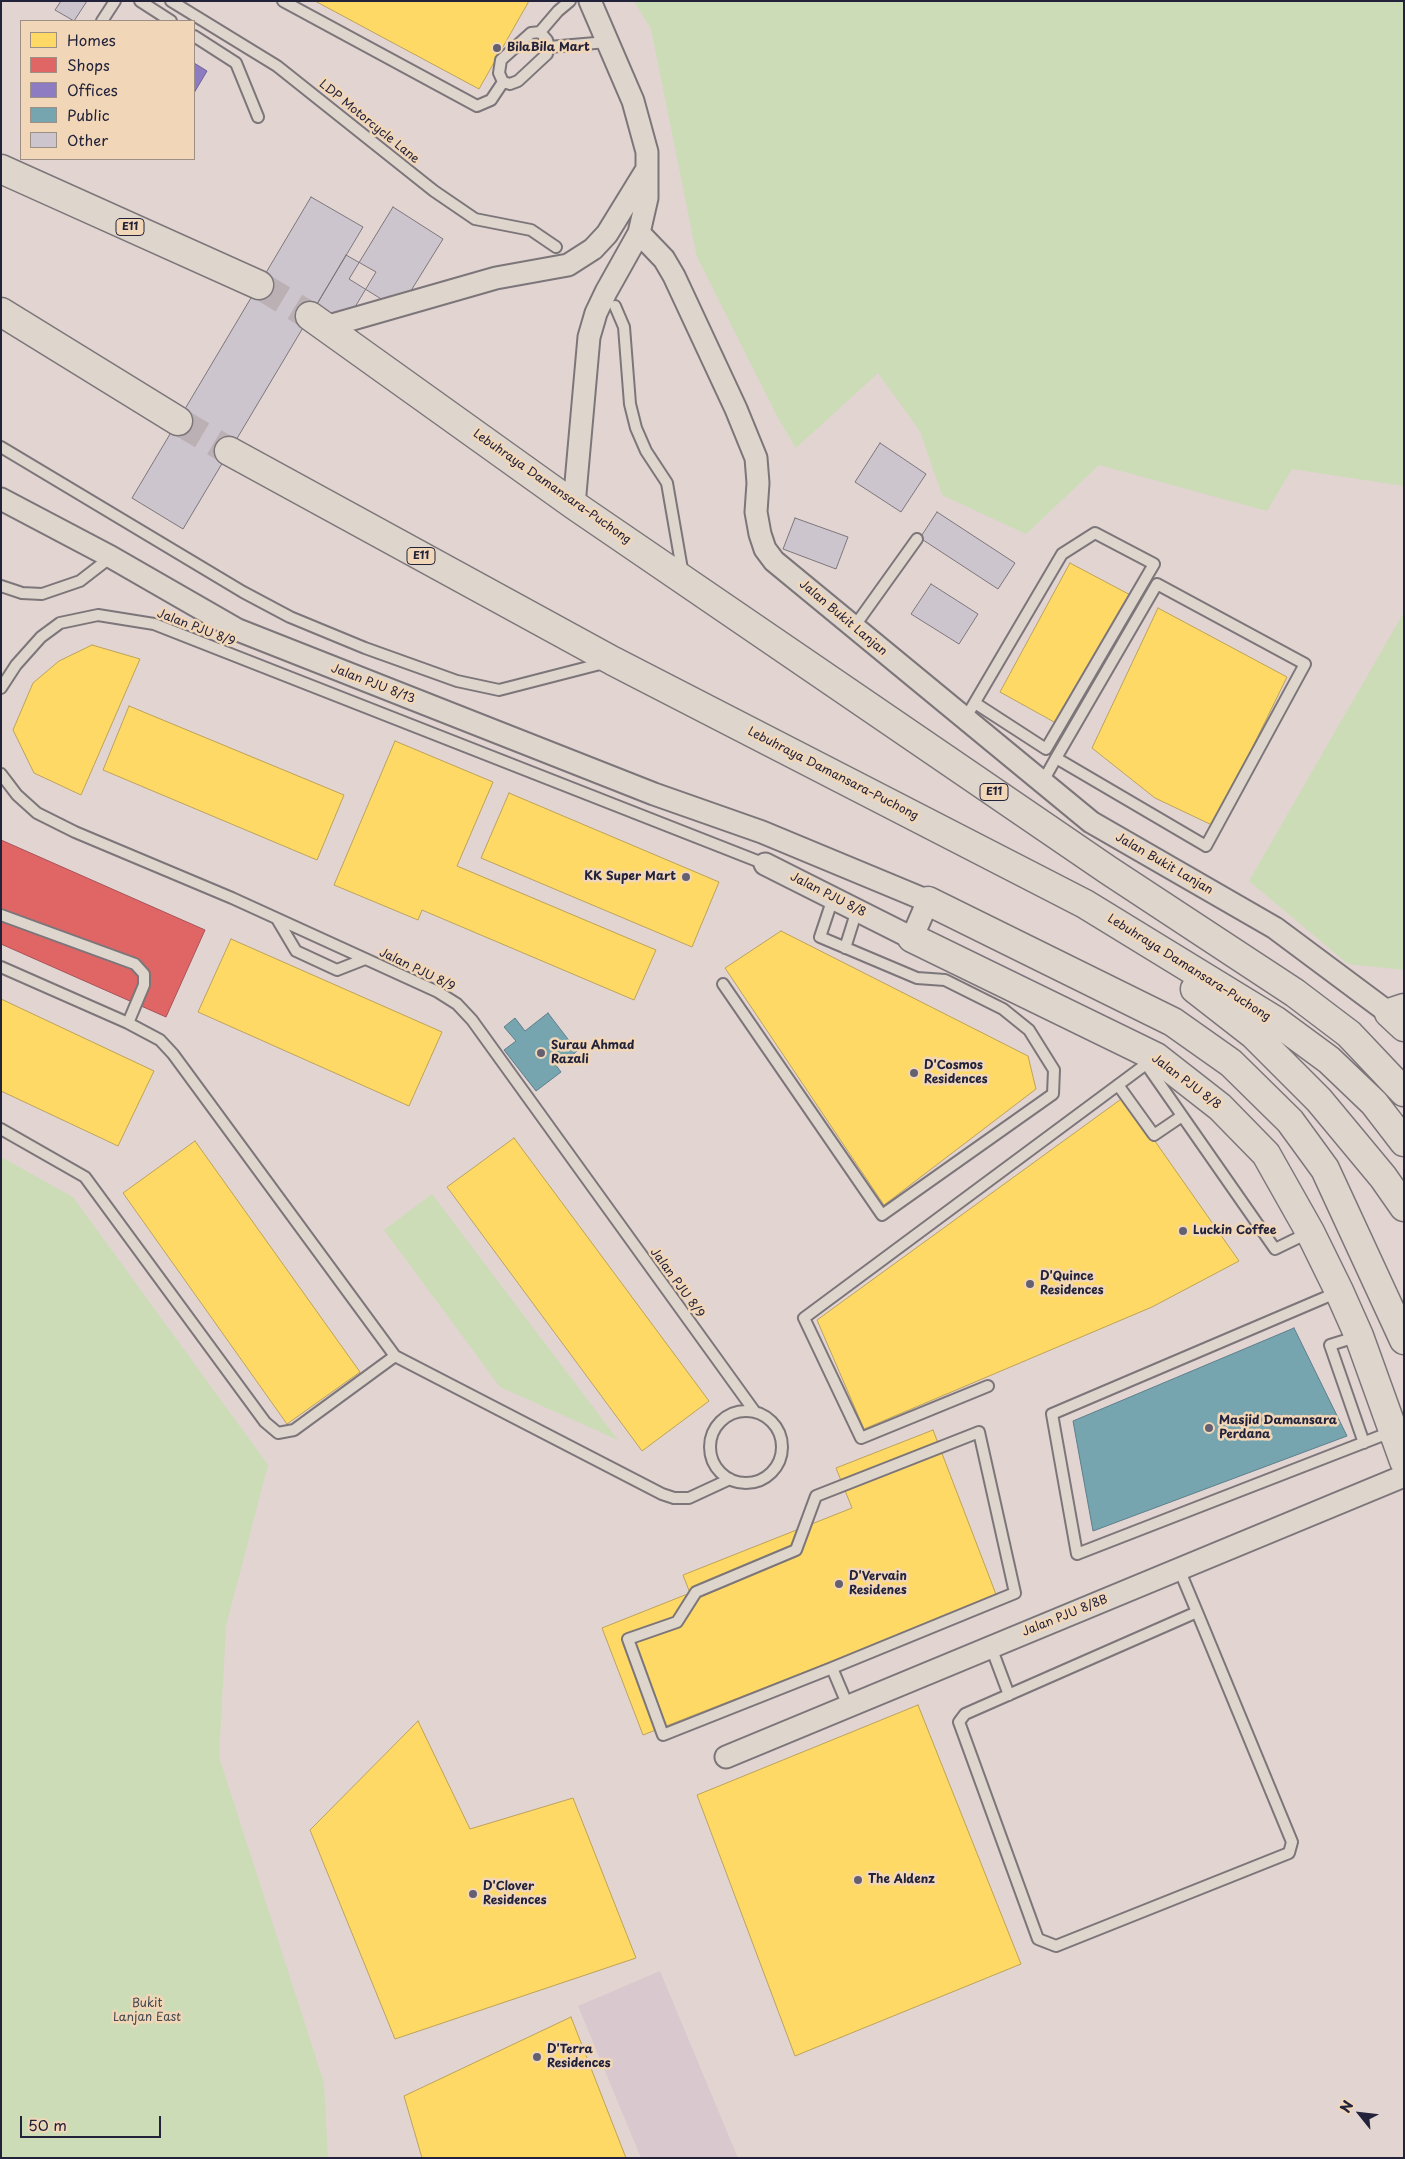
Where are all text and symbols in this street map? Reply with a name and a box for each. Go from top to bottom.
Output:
legend [20,20,195,160]
text: Homes [67,28,116,51]
place label: BilaBila Mart [507,41,590,55]
marker: BilaBila Mart [491,42,503,54]
text: Shops [67,53,110,76]
street label: LDP Motorcycle Lane [316,77,422,167]
text: Offices [67,78,118,101]
text: Public [67,103,110,126]
text: Other [67,128,108,151]
road number: E11 [116,218,144,236]
street label: Lebuhraya Damansara–Puchong [470,427,634,547]
road number: E11 [407,548,435,564]
street label: Jalan Bukit Lanjan [796,577,890,659]
street label: Jalan PJU 8/9 [155,606,237,650]
street label: Jalan PJU 8/13 [329,661,417,707]
street label: Lebuhraya Damansara–Puchong [745,725,921,823]
road number: E11 [980,784,1008,800]
street label: Jalan Bukit Lanjan [1113,830,1215,898]
place label: KK Super Mart [584,870,676,884]
street label: Jalan PJU 8/8 [788,870,868,920]
marker: KK Super Mart [680,871,692,883]
street label: Lebuhraya Damansara–Puchong [1105,912,1273,1024]
street label: Jalan PJU 8/9 [377,945,457,995]
place label: Surau Ahmad Razali [551,1039,634,1067]
marker: Surau Ahmad Razali [535,1047,547,1059]
street label: Jalan PJU 8/8 [1149,1051,1223,1113]
place label: D'Cosmos Residences [924,1059,988,1087]
marker: D'Cosmos Residences [908,1067,920,1079]
place label: Luckin Coffee [1193,1224,1276,1238]
marker: Luckin Coffee [1177,1225,1189,1237]
street label: Jalan PJU 8/9 [647,1245,707,1321]
place label: D'Quince Residences [1040,1270,1104,1298]
marker: D'Quince Residences [1024,1278,1036,1290]
place label: Masjid Damansara Perdana [1219,1414,1337,1442]
marker: Masjid Damansara Perdana [1203,1422,1215,1434]
place label: D'Vervain Residenes [849,1570,907,1598]
marker: D'Vervain Residenes [833,1578,845,1590]
street label: Jalan PJU 8/8B [1020,1592,1110,1640]
place label: The Aldenz [868,1873,935,1887]
marker: The Aldenz [852,1874,864,1886]
place label: D'Clover Residences [483,1880,547,1908]
marker: D'Clover Residences [467,1888,479,1900]
park label: Bukit Lanjan East [113,1997,181,2025]
place label: D'Terra Residences [547,2043,611,2071]
marker: D'Terra Residences [531,2051,543,2063]
north arrow [1335,2089,1385,2139]
text: N [1335,2097,1358,2116]
scale bar [22,2106,164,2138]
text: 50 m [28,2113,67,2136]

